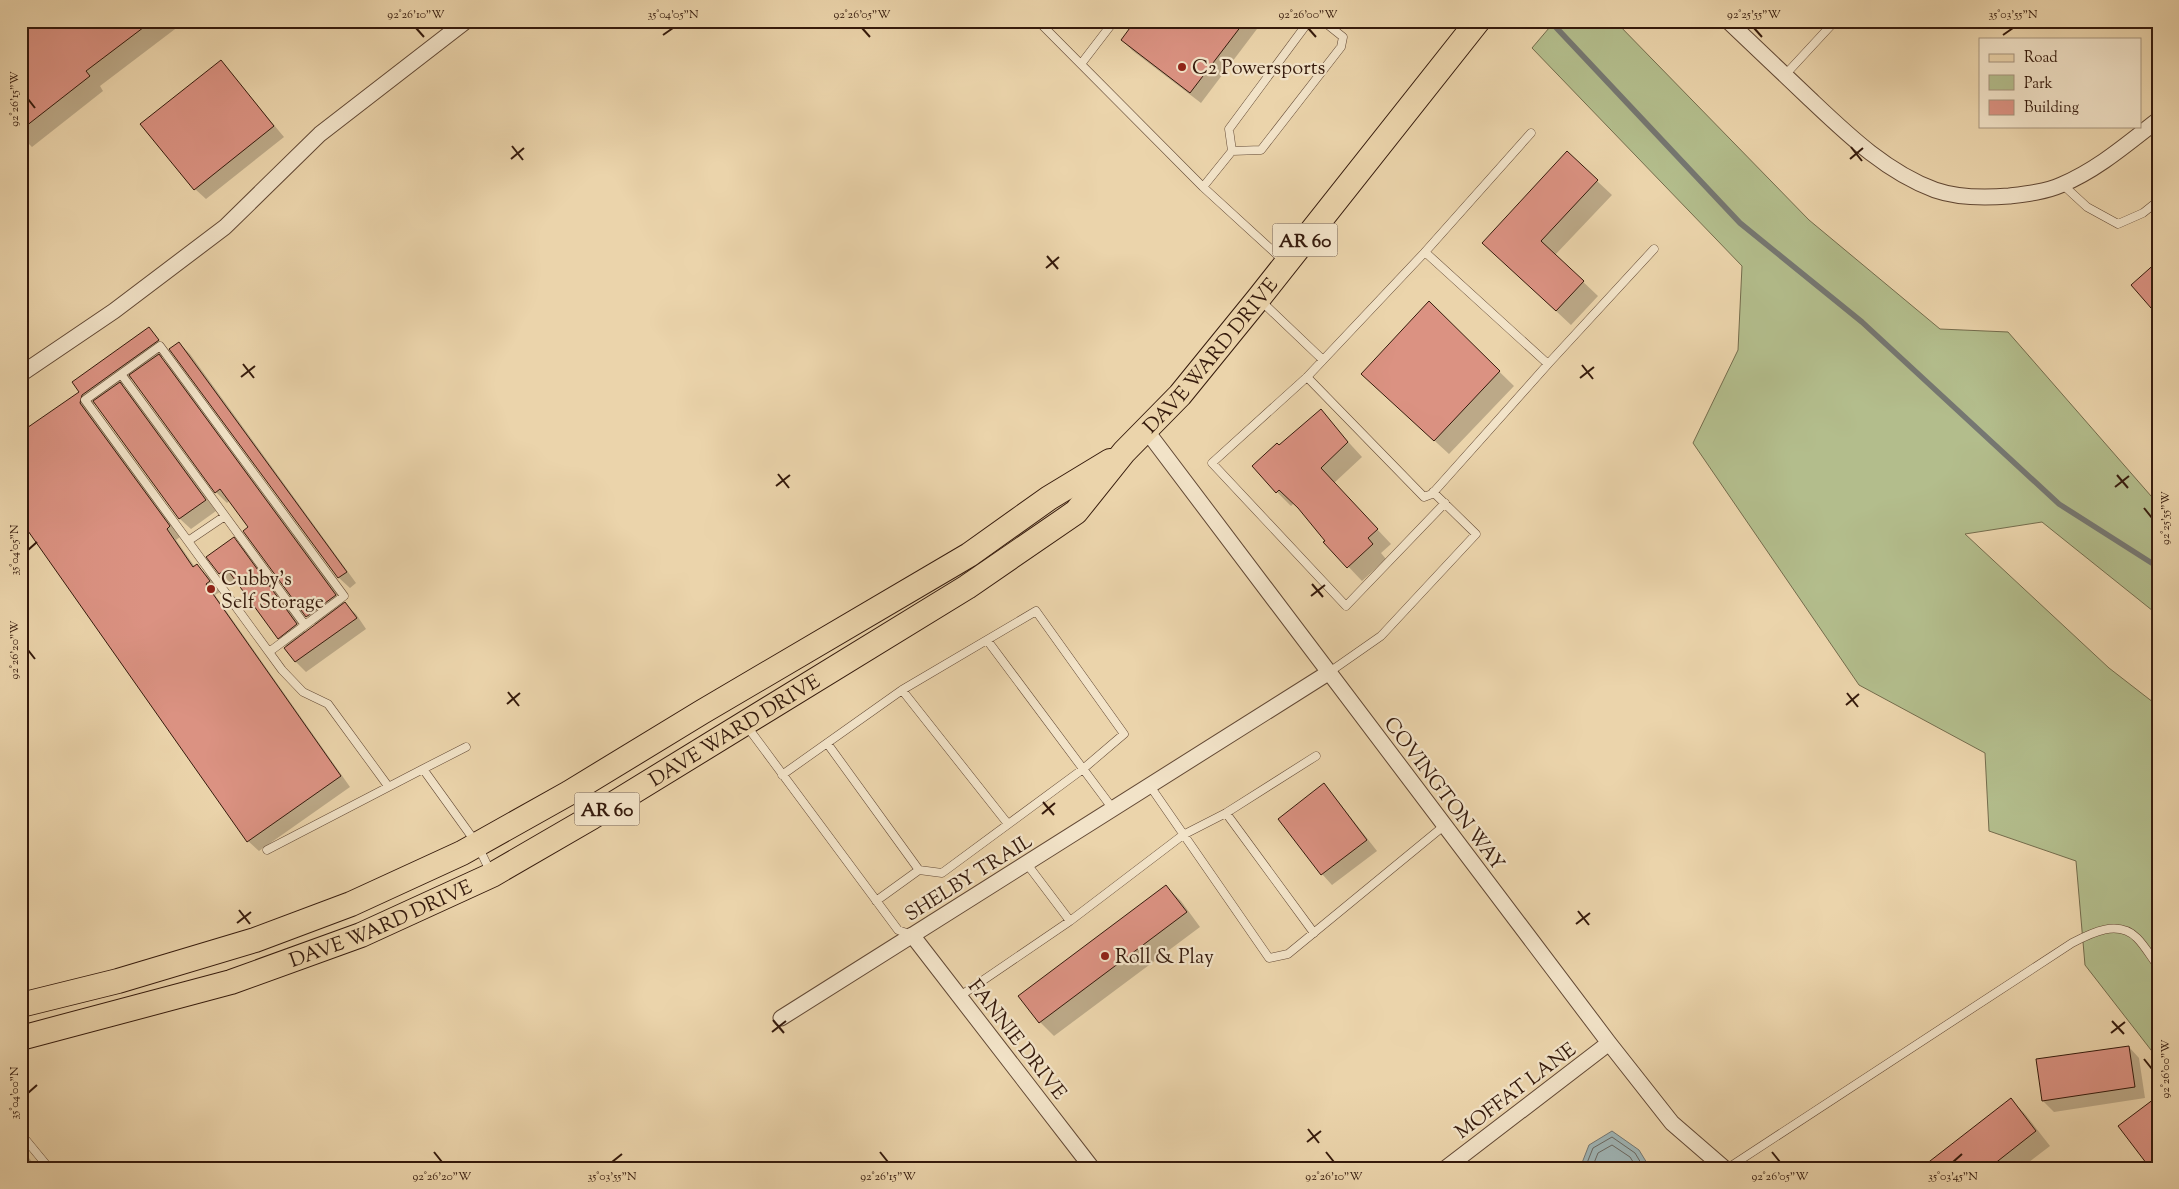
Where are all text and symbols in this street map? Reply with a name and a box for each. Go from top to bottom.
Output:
text: 92°26'10"W [387,6,445,24]
text: 35°04'05"N [647,6,699,24]
text: 92°26'05"W [833,6,891,24]
text: 92°26'00"W [1278,6,1338,24]
text: 92°25'55"W [1727,6,1782,24]
text: 35°03'55"N [1988,6,2038,24]
legend [1979,38,2142,128]
text: Road [2024,48,2058,69]
place label: C2 Powersports [1192,55,1325,84]
marker: C2 Powersports [1176,61,1188,73]
text: 92°26'15"W [6,71,24,127]
text: Park [2024,74,2053,95]
text: Building [2024,98,2079,119]
road number: AR 60 [1272,224,1338,256]
street label: DAVE WARD DRIVE [1138,273,1286,441]
text: 92°25'55"W [2157,490,2175,545]
text: 35°04'05"N [6,524,24,576]
place label: Cubby's Self Storage [221,566,324,618]
marker: Cubby's Self Storage [205,583,217,595]
text: 92°26'20"W [6,620,24,679]
street label: DAVE WARD DRIVE [644,668,827,796]
street label: COVINGTON WAY [1376,712,1510,877]
road number: AR 60 [574,792,640,826]
street label: SHELBY TRAIL [900,828,1039,930]
street label: DAVE WARD DRIVE [286,874,478,977]
place label: Roll & Play [1115,944,1214,973]
marker: Roll & Play [1099,950,1111,962]
street label: FANNIE DRIVE [960,974,1072,1107]
street label: MOFFAT LANE [1450,1037,1583,1147]
text: 92°26'00"W [2157,1039,2175,1099]
text: 35°04'00"N [6,1066,24,1120]
text: 92°26'20"W [413,1168,472,1186]
text: 35°03'55"N [587,1168,637,1186]
text: 92°26'15"W [860,1168,916,1186]
text: 92°26'10"W [1305,1168,1363,1186]
text: 92°26'05"W [1751,1168,1809,1186]
text: 35°03'45"N [1928,1168,1978,1186]

